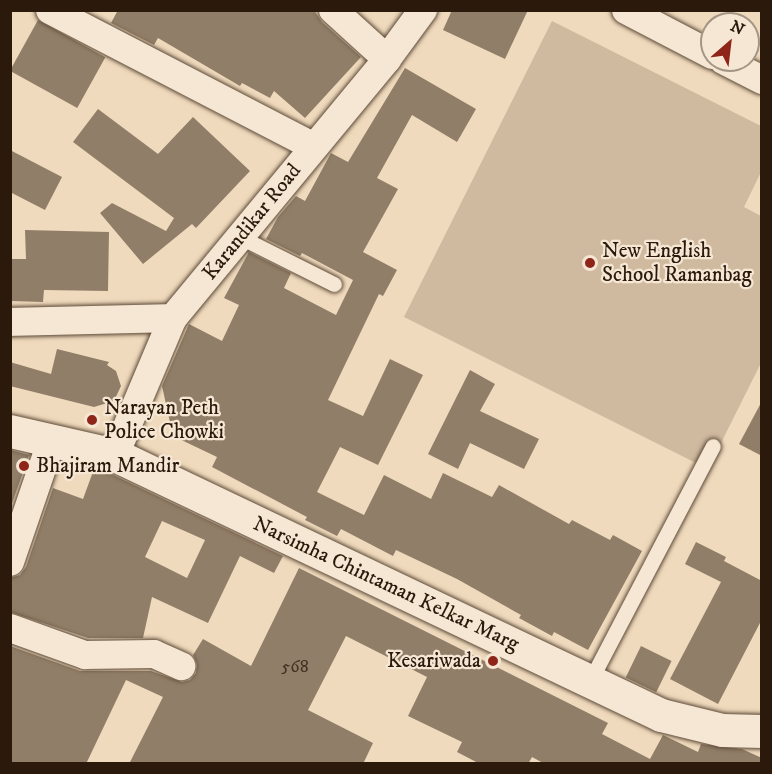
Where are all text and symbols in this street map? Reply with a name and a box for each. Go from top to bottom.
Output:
north arrow [700,12,760,72]
text: N [727,16,748,40]
street label: Karandikar Road [197,159,307,285]
place label: New English School Ramanbag [602,238,752,288]
marker: New English School Ramanbag [583,256,597,270]
place label: Narayan Peth Police Chowki [104,395,224,445]
marker: Narayan Peth Police Chowki [85,413,99,427]
place label: Bhajiram Mandir [36,453,179,479]
marker: Bhajiram Mandir [17,459,31,473]
street label: Narsimha Chintaman Kelkar Marg [249,511,523,657]
place label: Kesariwada [387,648,481,674]
marker: Kesariwada [486,654,500,668]
house number: 568 [281,656,309,678]

